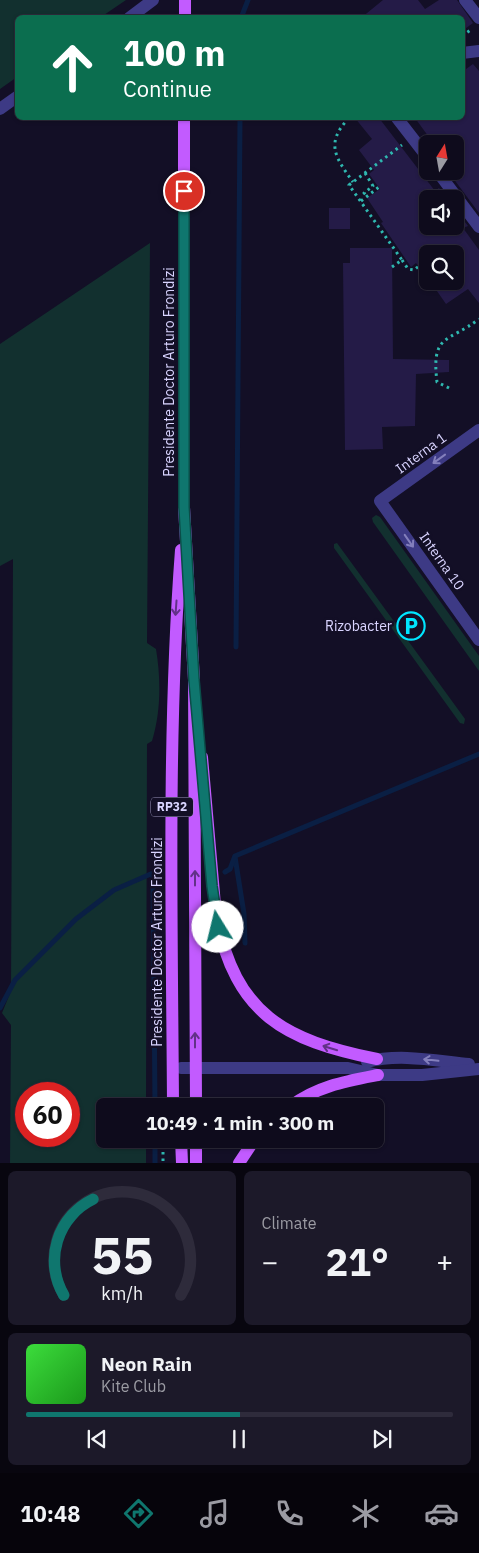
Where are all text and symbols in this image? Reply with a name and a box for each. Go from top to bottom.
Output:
text: 100 m [123,30,226,76]
icon: ahead [40,35,105,100]
text: Continue [123,74,212,103]
north arrow [419,135,464,180]
map controls [419,135,464,290]
pin [163,170,205,212]
icon: arrive [170,177,198,205]
button: sound [419,190,464,235]
button: search [419,245,464,290]
street label: Presidente Doctor Arturo Frondizi [160,267,178,477]
street label: Interna 1 [392,429,450,477]
one-way arrow [433,453,447,464]
street label: Interna 10 [415,528,469,594]
one-way arrow [404,533,414,547]
one-way arrow [172,600,181,616]
parking icon: Rizobacter [396,611,426,641]
place label: Rizobacter [325,617,392,635]
road number: RP32 [151,798,193,816]
street label: Presidente Doctor Arturo Frondizi [148,837,166,1047]
one-way arrow [190,870,200,886]
position arrow [191,900,243,952]
one-way arrow [190,1032,200,1048]
one-way arrow [322,1043,338,1053]
one-way arrow [423,1056,439,1065]
speed limit sign: 60 [15,1082,80,1147]
text: 10:49 · 1 min · 300 m [146,1111,334,1135]
text: Climate [262,1213,317,1233]
text: 55 [91,1221,153,1288]
text: 21° [326,1237,389,1286]
text: − [262,1243,278,1280]
text: + [436,1243,453,1280]
text: km/h [101,1282,143,1305]
text: Neon Rain [101,1352,192,1376]
text: Kite Club [101,1376,166,1396]
icon: previous [83,1425,111,1453]
icon: pause [225,1425,253,1453]
icon: next [368,1425,396,1453]
icon: directions [121,1496,156,1531]
icon: music [197,1496,232,1531]
icon: phone [272,1496,307,1531]
icon: climate [348,1496,383,1531]
icon: car [424,1496,459,1531]
text: 10:48 [20,1499,80,1528]

